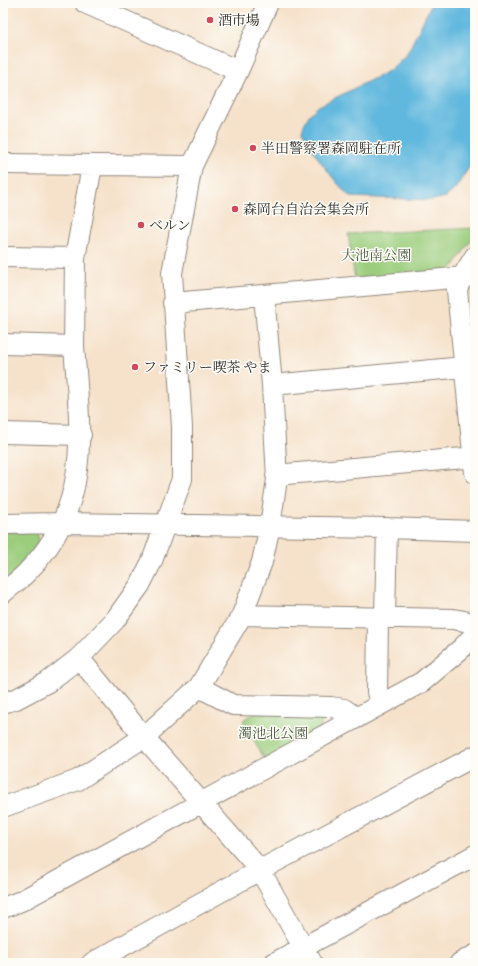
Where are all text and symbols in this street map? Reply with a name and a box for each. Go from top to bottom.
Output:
place label: 酒市場 [218,11,260,29]
marker: 酒市場 [205,15,215,25]
place label: 半田警察署森岡駐在所 [261,139,401,157]
marker: 半田警察署森岡駐在所 [248,143,258,153]
place label: 森岡台自治会集会所 [243,200,369,218]
marker: 森岡台自治会集会所 [230,204,240,214]
place label: ベルン [149,216,191,234]
marker: ベルン [136,220,146,230]
park label: 大池南公園 [341,246,411,264]
place label: ファミリー喫茶 やま [143,358,272,376]
marker: ファミリー喫茶 やま [130,362,140,372]
park label: 濁池北公園 [238,724,308,742]

